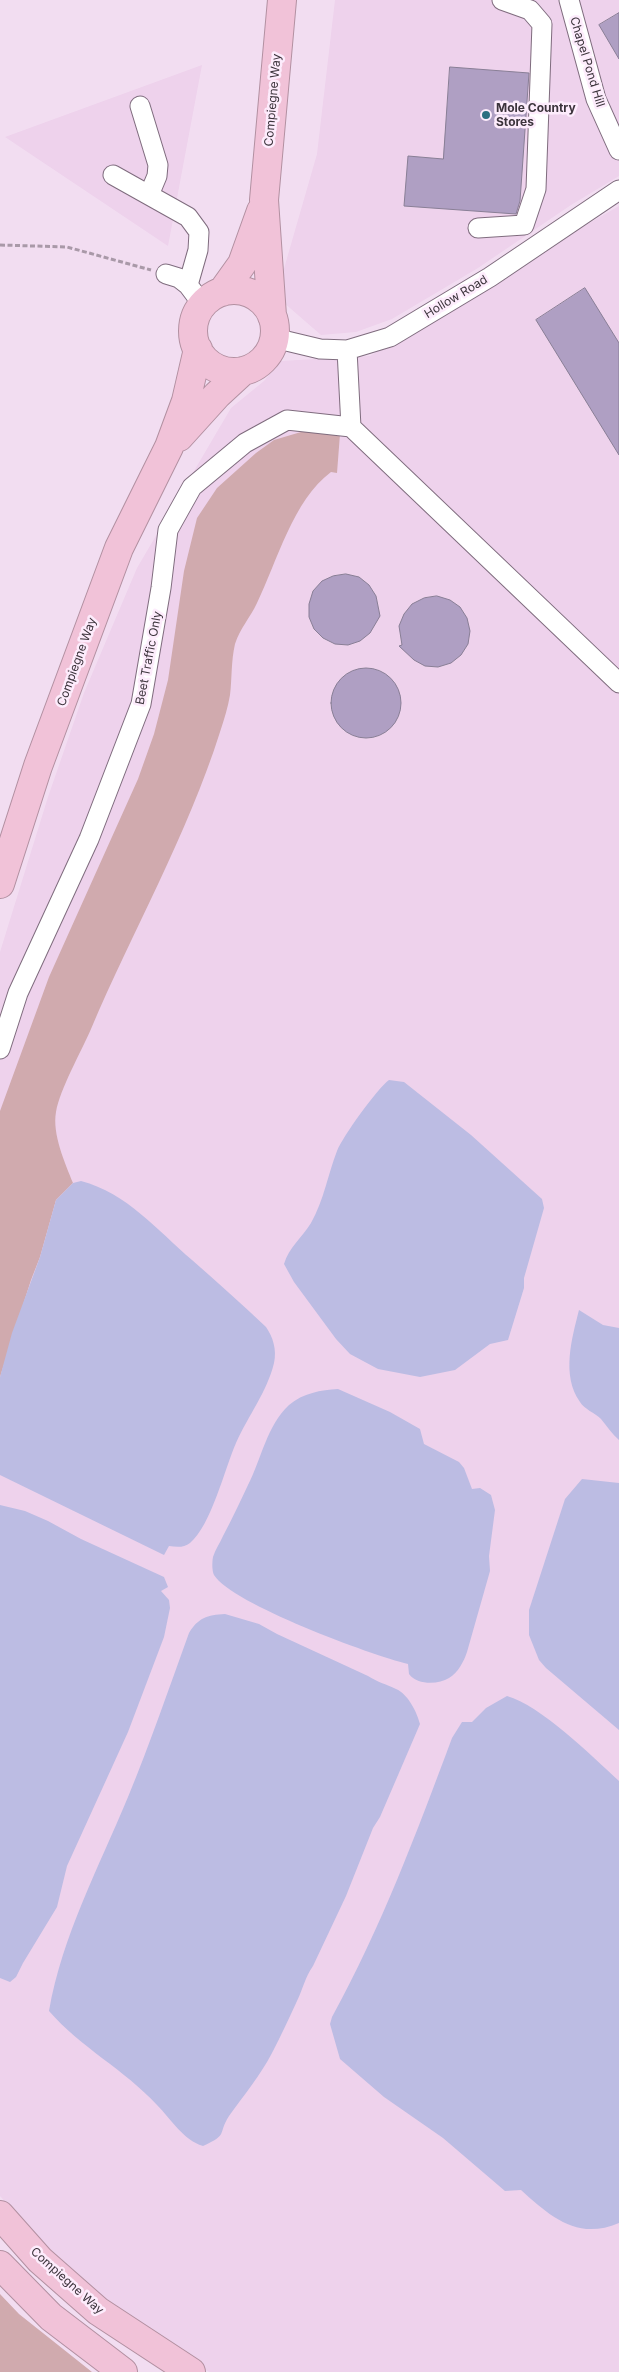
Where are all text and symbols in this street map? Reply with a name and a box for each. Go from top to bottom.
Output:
street label: Chapel Pond Hill [566,15,608,109]
street label: Compiegne Way [262,53,284,147]
place label: Mole Country Stores [496,101,576,129]
marker: Mole Country Stores [480,109,492,121]
street label: Hollow Road [422,273,490,321]
street label: Beet Traffic Only [133,610,165,706]
street label: Compiegne Way [54,616,100,708]
street label: Compiegne Way [28,2245,106,2317]

